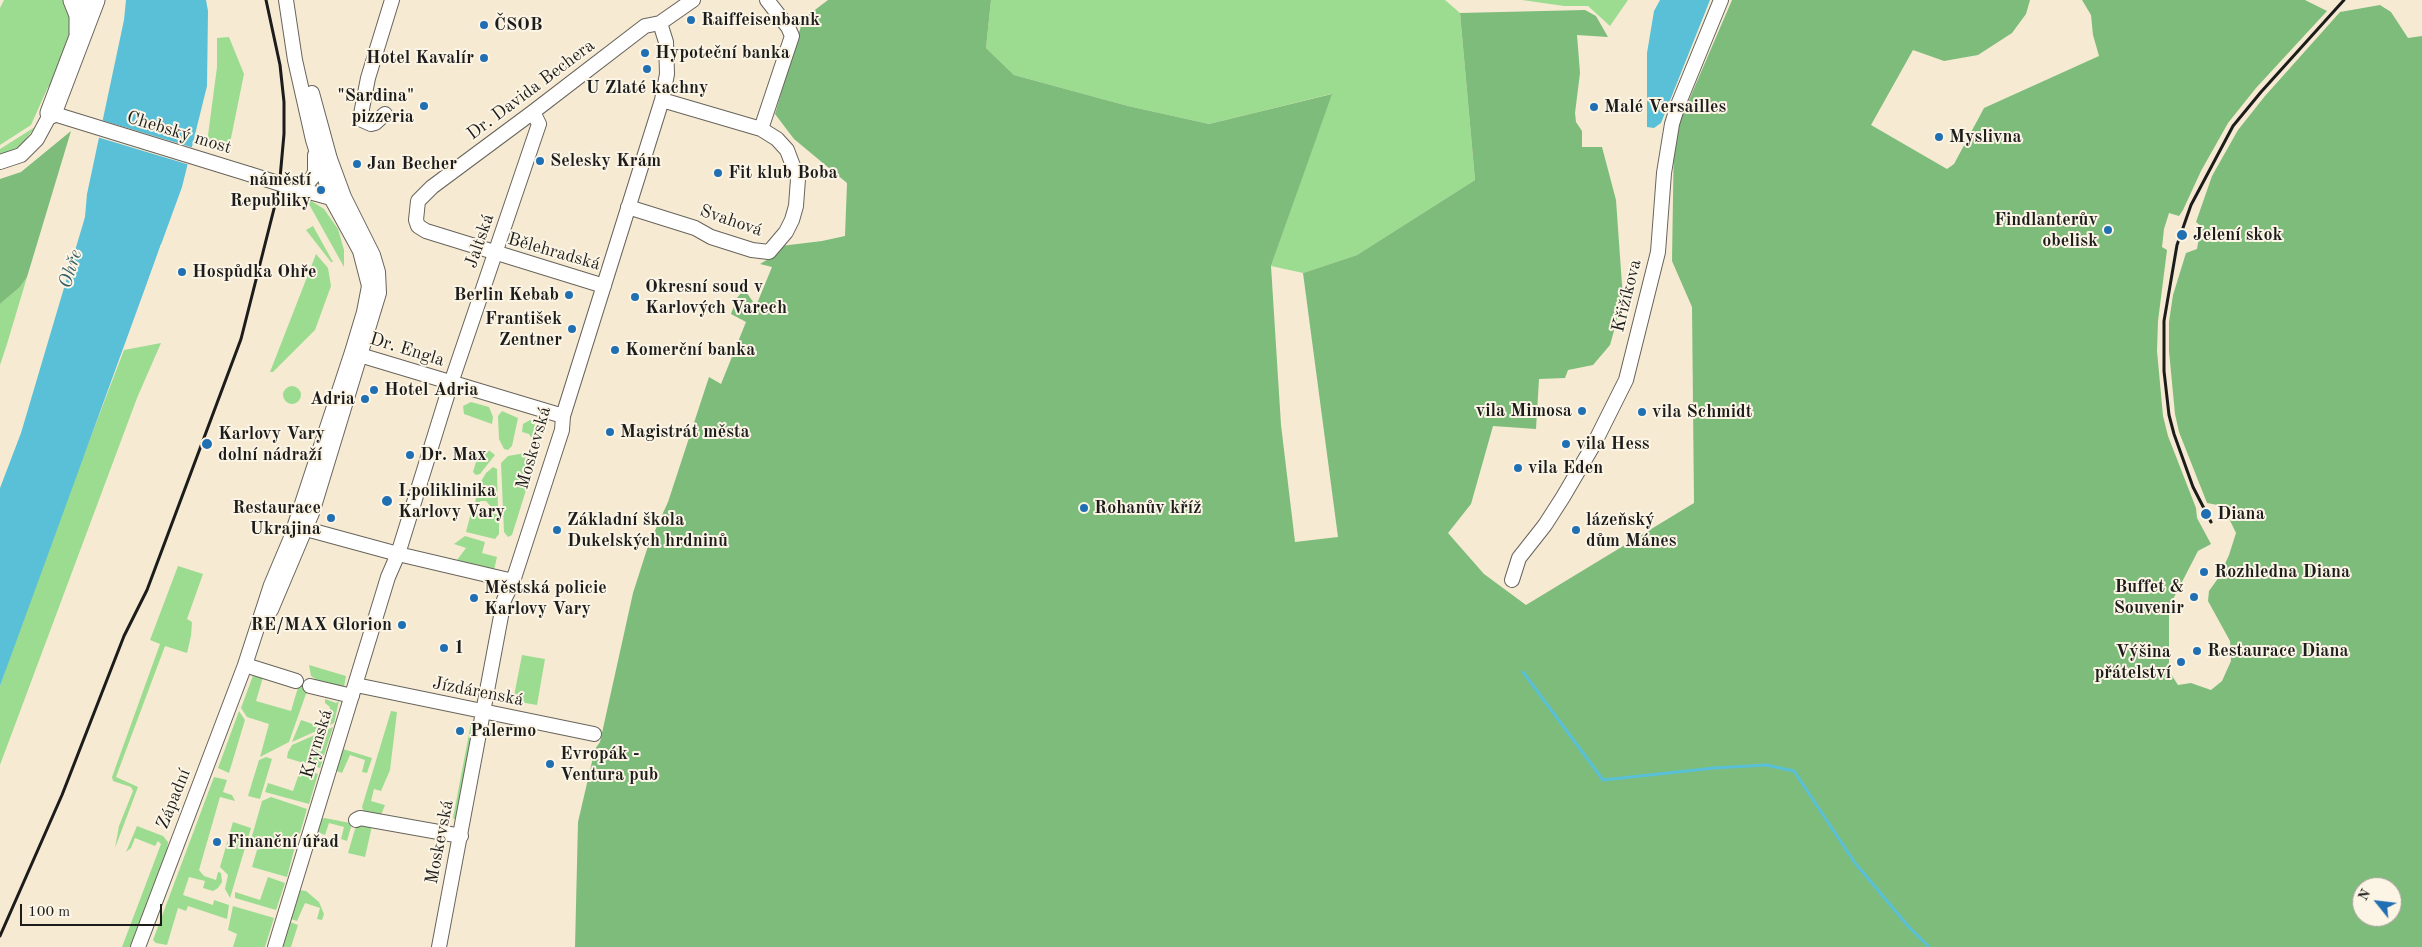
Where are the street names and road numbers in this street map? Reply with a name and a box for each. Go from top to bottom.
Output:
street label: Dr. Davida Bechera [463,35,599,145]
street label: Chebský most [124,107,234,159]
street label: Svahová [697,200,765,242]
street label: Jaltská [461,211,499,271]
street label: Bělehradská [505,228,603,276]
street label: Křižíkova [1608,257,1646,335]
street label: Dr. Engla [367,328,447,372]
street label: Moskevská [512,404,556,492]
street label: Jízdárenská [431,673,525,711]
street label: Krymská [296,707,338,781]
street label: Západní [152,766,196,832]
street label: Moskevská [421,798,459,886]

